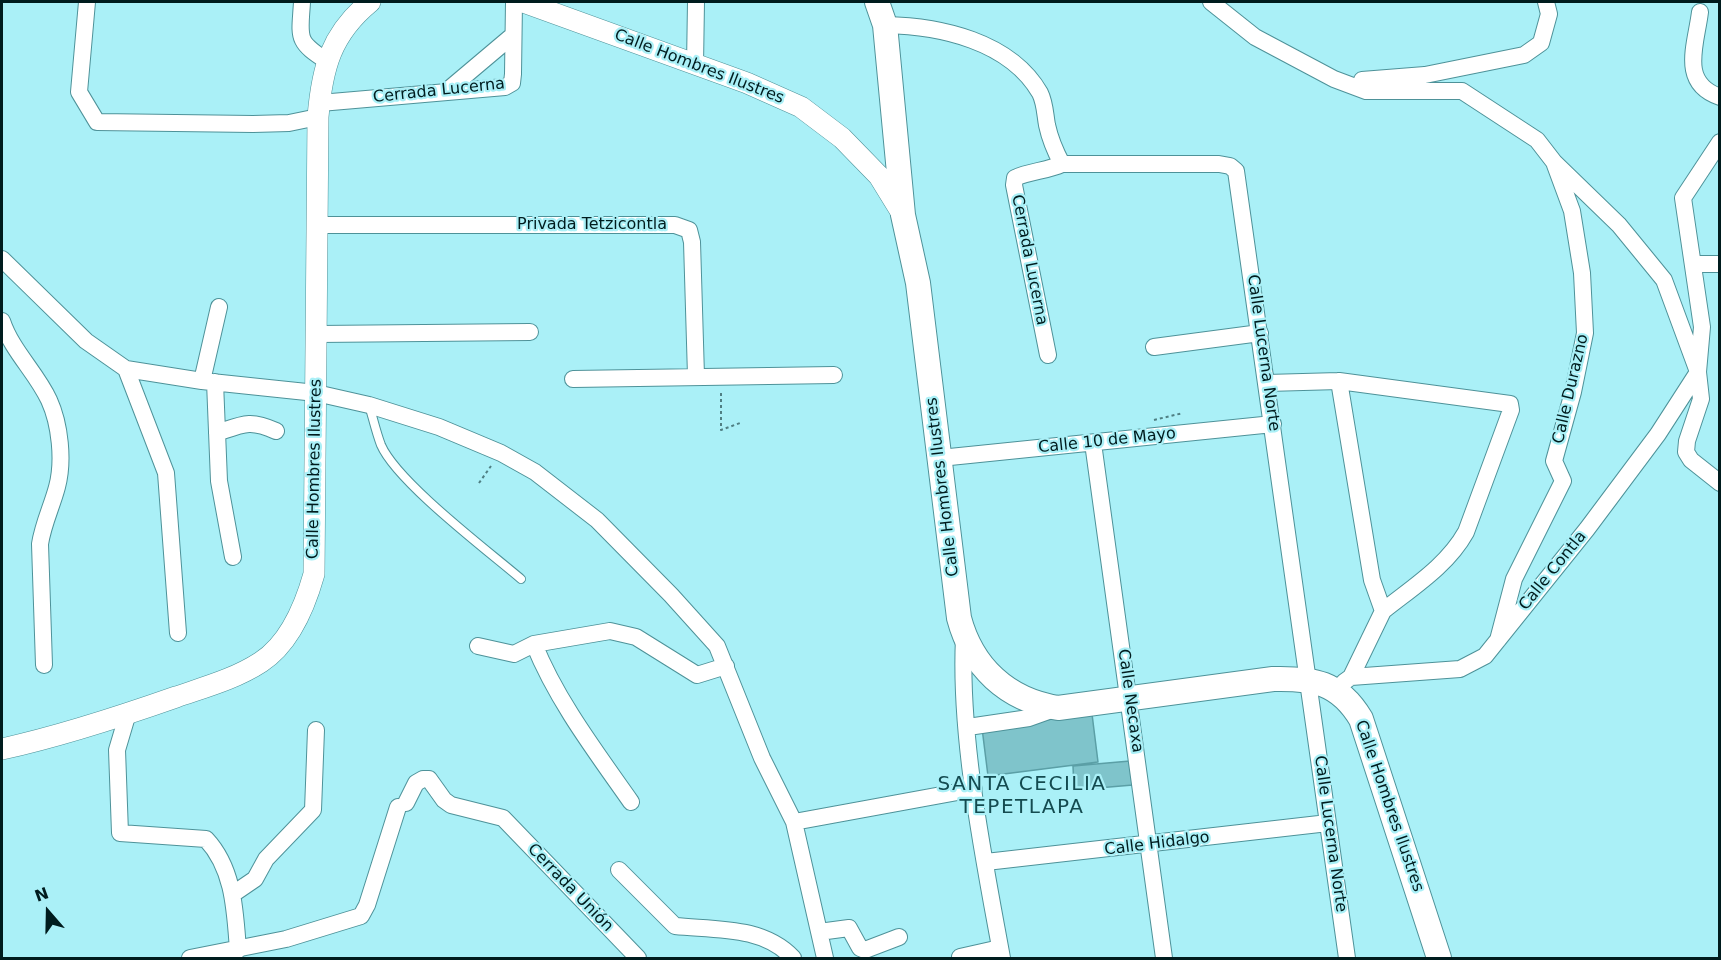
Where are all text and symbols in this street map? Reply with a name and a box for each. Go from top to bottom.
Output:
street label: Calle Hombres Ilustres [611,26,787,108]
street label: Cerrada Lucerna [372,75,506,107]
street label: Cerrada Lucerna [1007,193,1051,327]
street label: Privada Tetzicontla [517,215,667,235]
street label: Calle Lucerna Norte [1242,273,1284,433]
street label: Calle Durazno [1549,332,1593,446]
street label: Calle Hombres Ilustres [304,379,326,559]
street label: Calle Hombres Ilustres [922,396,964,578]
street label: Calle 10 de Mayo [1037,424,1177,458]
street label: Calle Contla [1515,527,1591,615]
street label: Calle Necaxa [1113,648,1147,754]
street label: Calle Hombres Ilustres [1351,718,1427,894]
street label: Calle Lucerna Norte [1309,754,1351,914]
district label: SANTA CECILIA TEPETLAPA [937,773,1107,820]
street label: Calle Hidalgo [1103,828,1211,860]
street label: Cerrada Unión [523,840,617,936]
north arrow [18,882,78,942]
text: N [32,883,51,906]

